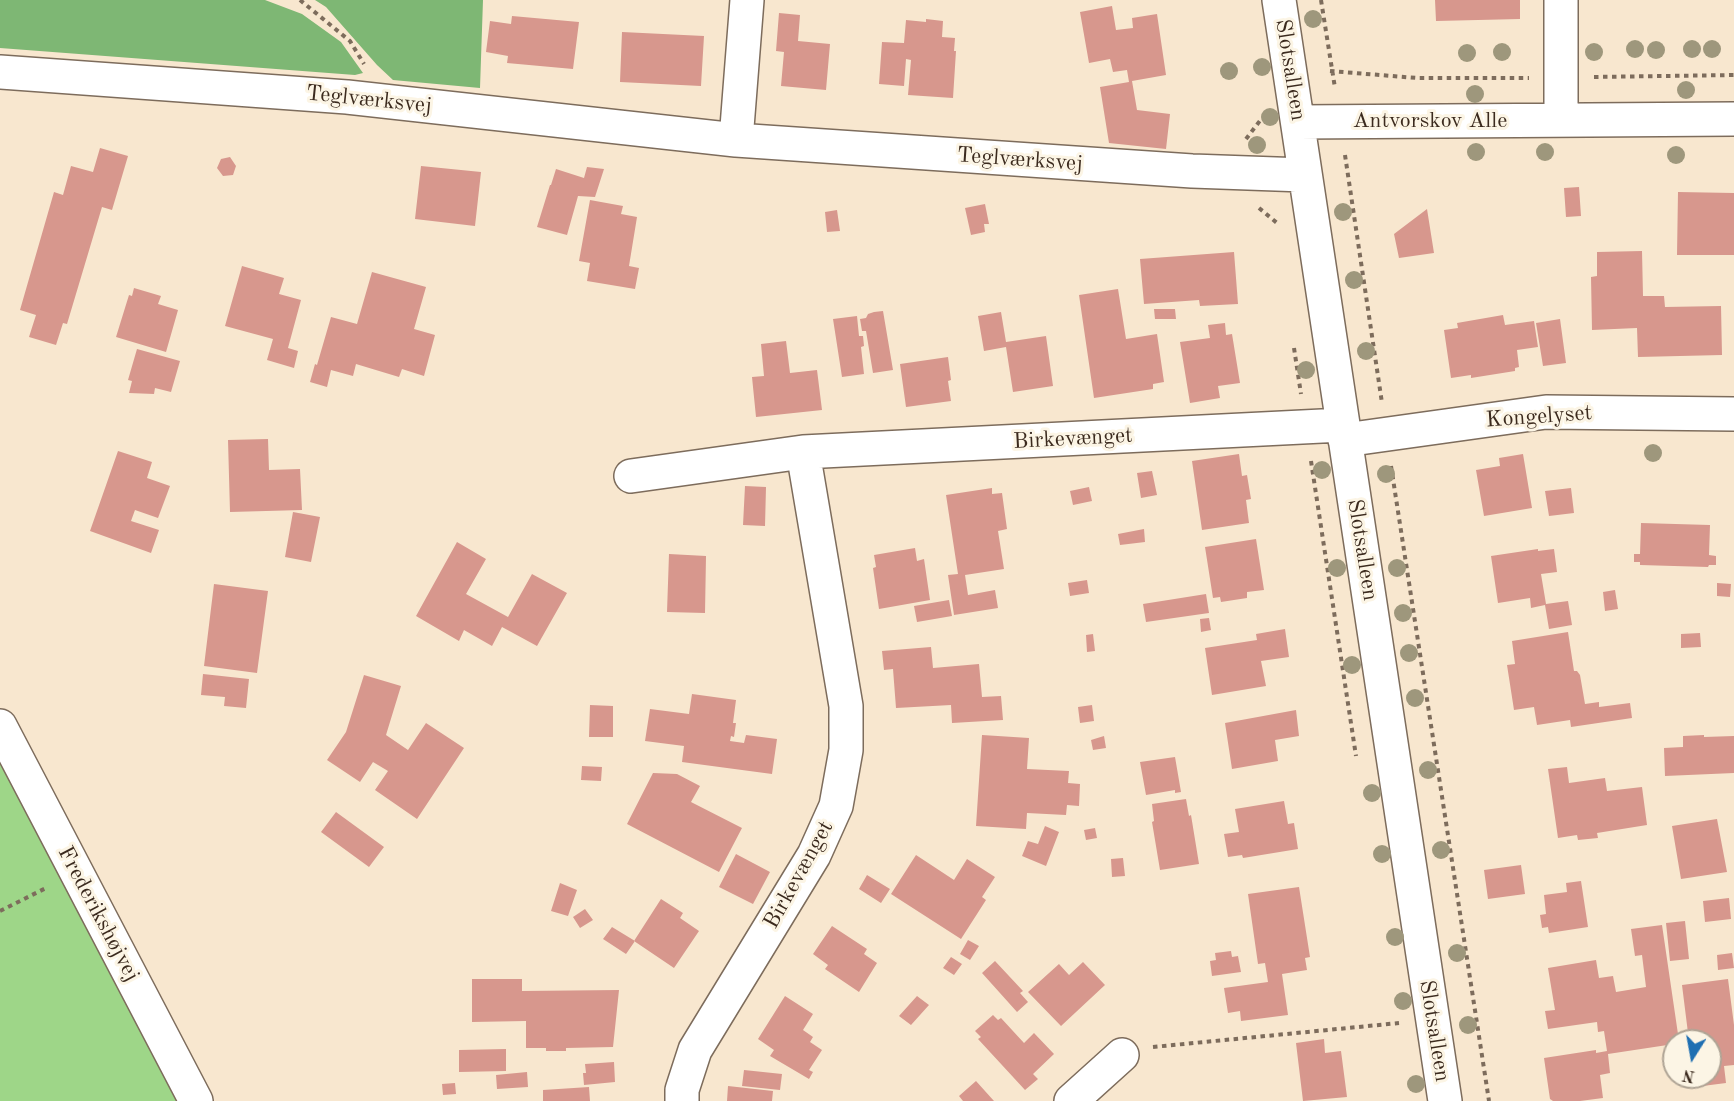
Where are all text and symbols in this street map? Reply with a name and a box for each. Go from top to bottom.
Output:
street label: Slotsalleen [1269,17,1311,123]
street label: Teglværksvej [305,80,433,120]
street label: Antvorskov Alle [1353,108,1507,134]
street label: Teglværksvej [956,142,1084,178]
street label: Kongelyset [1485,400,1593,434]
street label: Birkevænget [1013,423,1133,455]
street label: Slotsalleen [1341,497,1383,603]
street label: Birkevænget [758,816,840,934]
street label: Frederikshøjvej [51,842,145,986]
street label: Slotsalleen [1413,978,1455,1084]
north arrow [1662,1029,1722,1089]
text: N [1681,1066,1696,1084]

